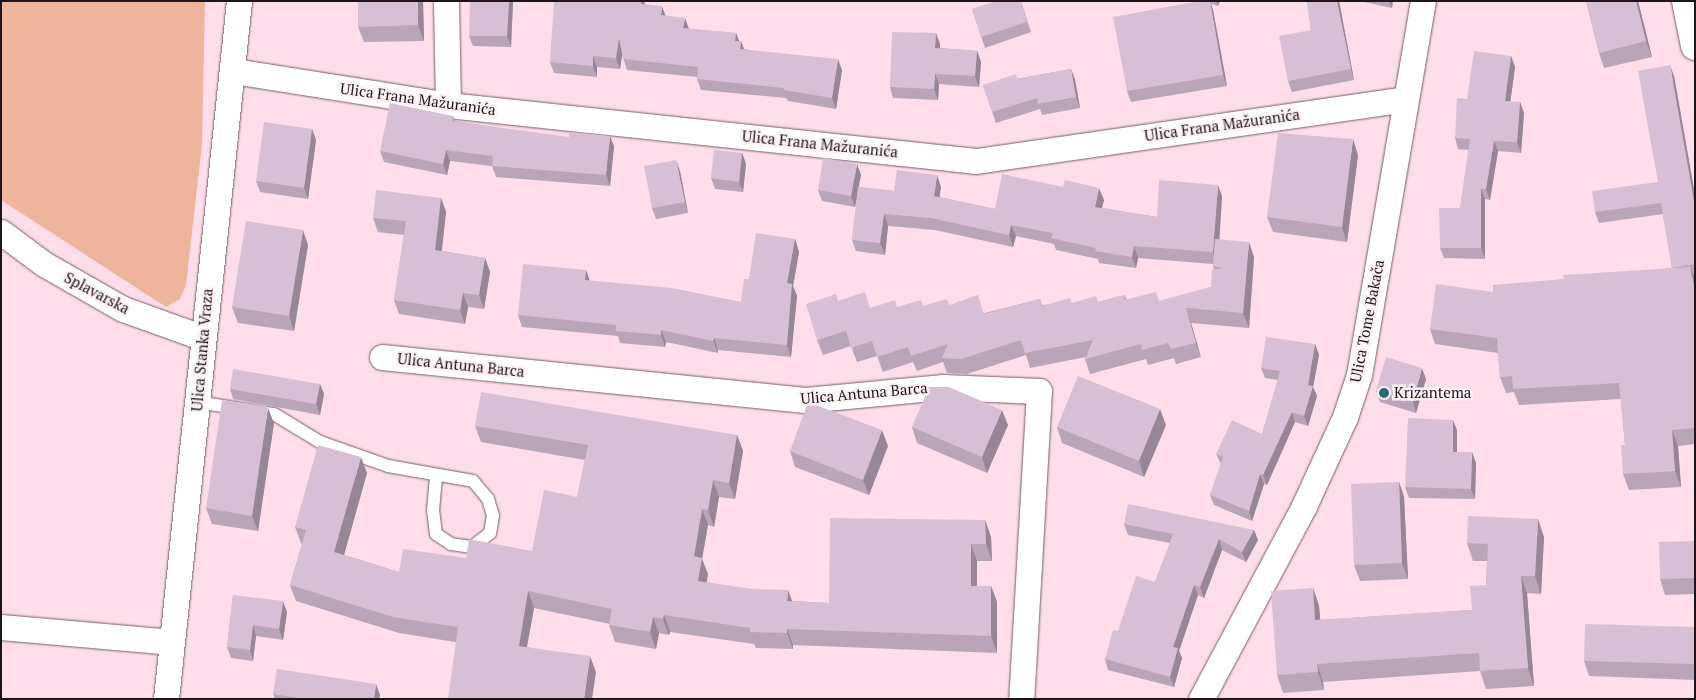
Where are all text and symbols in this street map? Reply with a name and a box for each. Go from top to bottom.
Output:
street label: Ulica Frana Mažuranića [339,79,497,119]
street label: Ulica Frana Mažuranića [1143,105,1301,145]
street label: Ulica Frana Mažuranića [741,127,899,161]
street label: Ulica Tome Bakača [1346,258,1388,384]
street label: Splavarska [61,268,133,318]
street label: Ulica Stanka Vraza [188,288,216,412]
street label: Ulica Antuna Barca [396,349,526,381]
street label: Ulica Antuna Barca [800,378,928,408]
place label: Krizantema [1394,384,1471,402]
marker: Krizantema [1378,387,1390,399]

